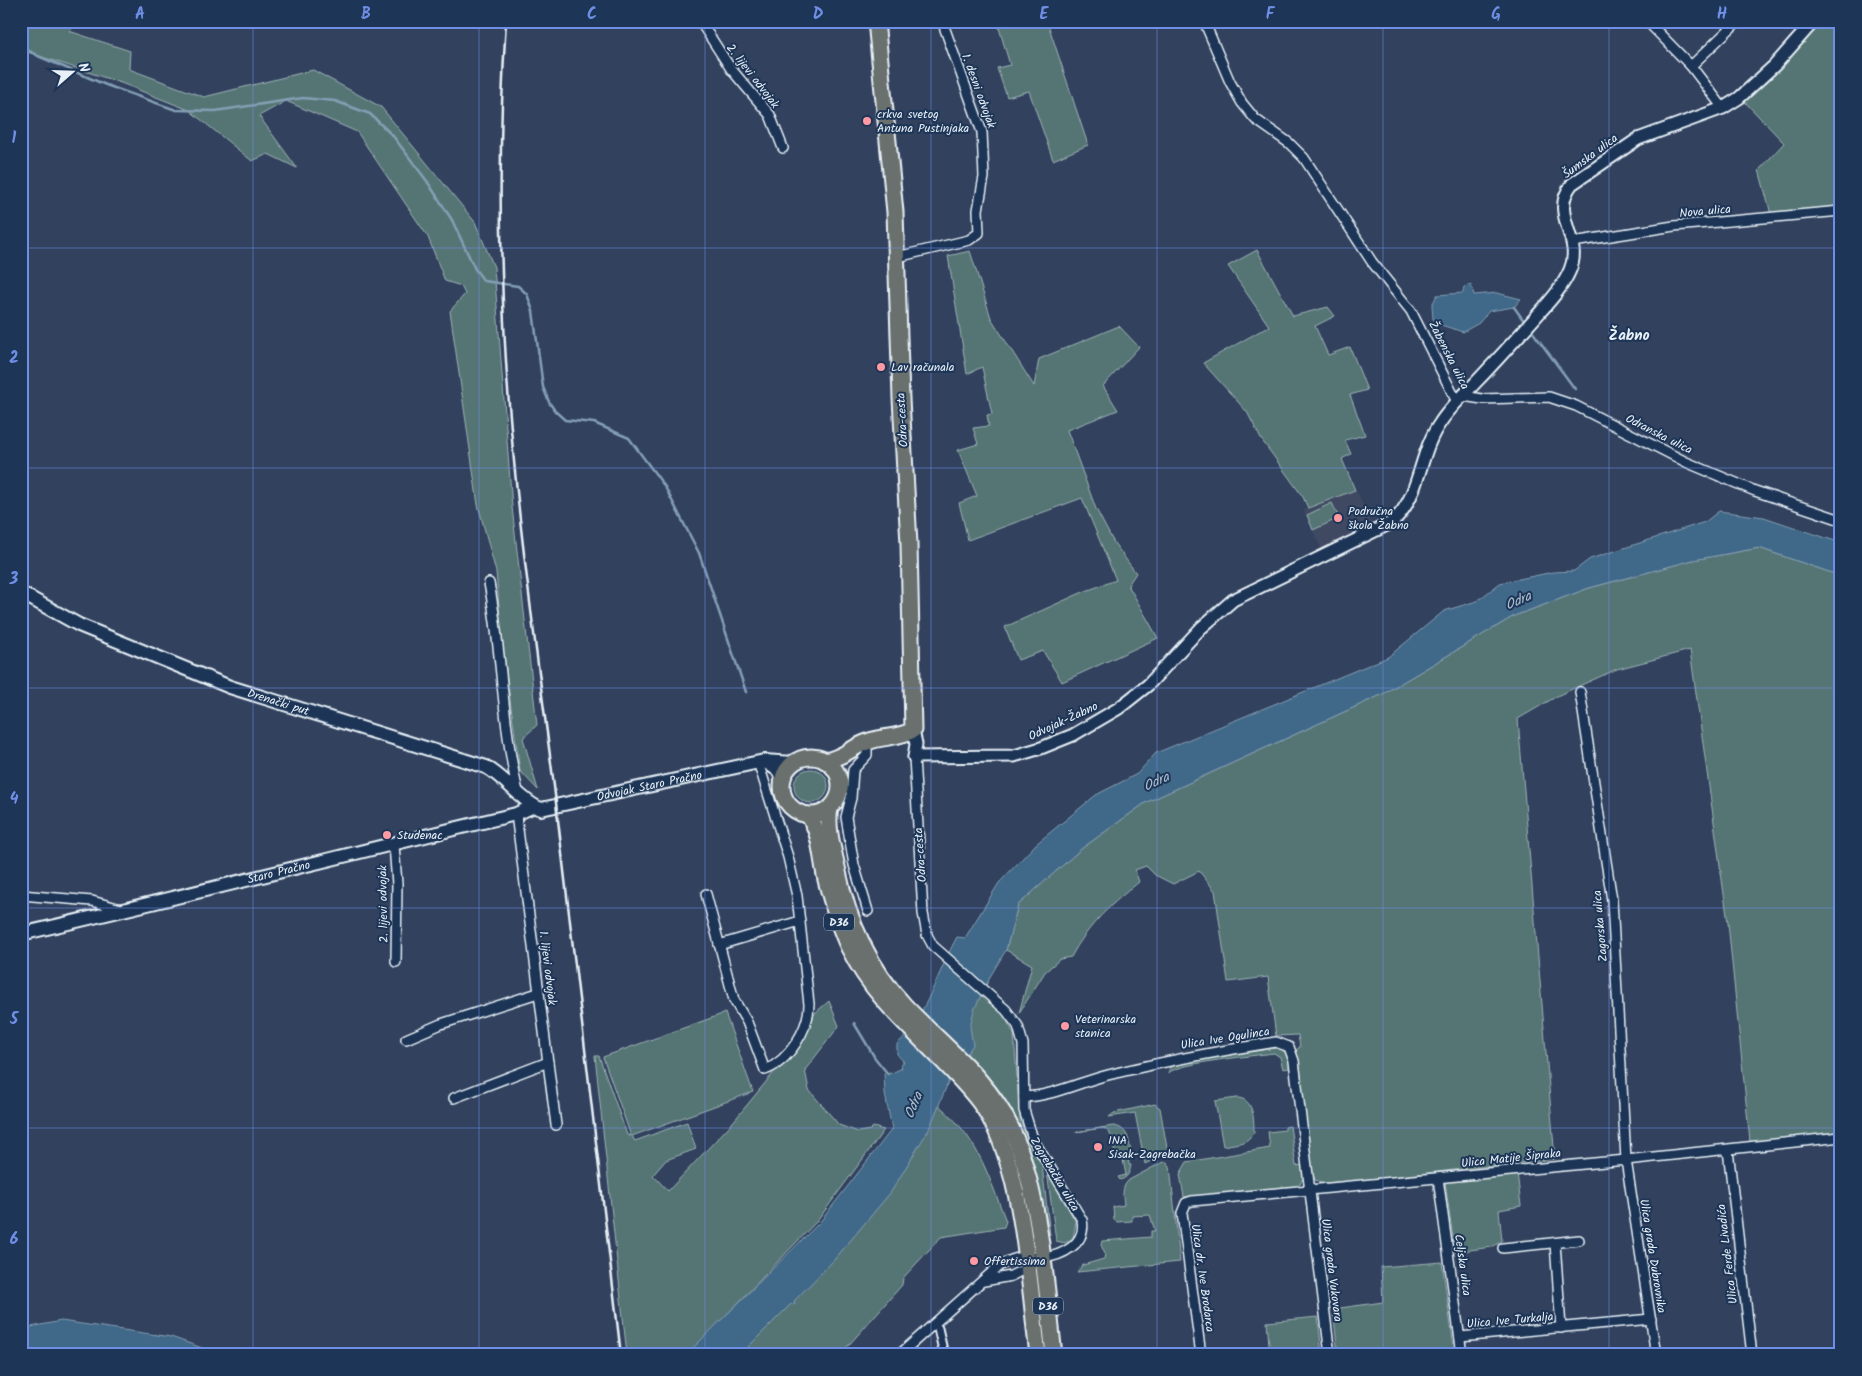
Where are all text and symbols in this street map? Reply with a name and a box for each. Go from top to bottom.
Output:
text: A [135,2,145,27]
text: B [361,2,371,27]
text: C [587,2,597,27]
text: D [813,2,824,27]
text: E [1040,2,1050,27]
text: F [1266,2,1276,27]
text: G [1491,2,1501,27]
text: H [1717,2,1727,27]
street label: 2. lijevi odvojak [721,40,784,113]
north arrow [48,48,98,98]
street label: 1. desni odvojak [956,51,1001,132]
text: N [71,60,95,76]
place label: crkva svetog Antuna Pustinjaka [877,105,970,138]
marker: crkva svetog Antuna Pustinjaka [861,115,873,127]
text: 1 [12,126,17,151]
street label: Šumska ulica [1558,129,1622,184]
street label: Nova ulica [1679,200,1732,223]
street label: Žabenska ulica [1423,318,1474,393]
district label: Žabno [1609,324,1650,348]
text: 2 [9,346,19,371]
place label: Lav računala [891,358,955,377]
marker: Lav računala [875,361,887,373]
street label: Odra-cesta [892,392,913,448]
street label: Odranska ulica [1622,409,1696,460]
place label: Područna škola Žabno [1348,502,1409,535]
marker: Područna škola Žabno [1332,512,1344,524]
text: 3 [9,567,19,592]
water label: Odra [1502,585,1536,616]
street label: Drenački put [245,684,312,721]
street label: Odvojak-Žabno [1025,697,1101,746]
street label: Odvojak Staro Pračno [595,766,704,807]
water label: Odra [1140,766,1174,798]
text: 4 [10,787,19,812]
place label: Studenac [397,826,443,845]
street label: Odra-cesta [909,827,932,883]
marker: Studenac [381,829,393,841]
street label: Staro Pračno [245,855,312,889]
street label: 2. lijevi odvojak [373,865,394,943]
street label: Zagorska ulica [1588,889,1613,963]
road number: D36 [824,914,854,930]
street label: 1. lijevi odvojak [534,930,562,1007]
text: 5 [9,1007,20,1032]
place label: Veterinarska stanica [1075,1010,1136,1043]
marker: Veterinarska stanica [1059,1020,1071,1032]
street label: Ulica Ive Ogulinca [1179,1022,1271,1055]
water label: Odra [899,1088,930,1122]
place label: INA Sisak-Zagrebačka [1108,1131,1196,1164]
street label: Zagrebačka ulica [1025,1133,1085,1215]
marker: INA Sisak-Zagrebačka [1092,1141,1104,1153]
street label: Ulica Matije Šipraka [1460,1144,1562,1173]
street label: Ulica grada Dubrovnika [1634,1198,1671,1315]
street label: Ulica Ferde Livadića [1712,1203,1743,1305]
street label: Ulica grada Vukovara [1316,1217,1347,1323]
street label: Ulica dr. Ive Brodarca [1186,1223,1220,1334]
text: 6 [10,1227,19,1252]
street label: Celjska ulica [1449,1233,1476,1298]
place label: Offertissima [984,1252,1046,1271]
marker: Offertissima [968,1255,980,1267]
road number: D36 [1033,1298,1063,1314]
street label: Ulica Ive Turkalja [1466,1307,1554,1334]

